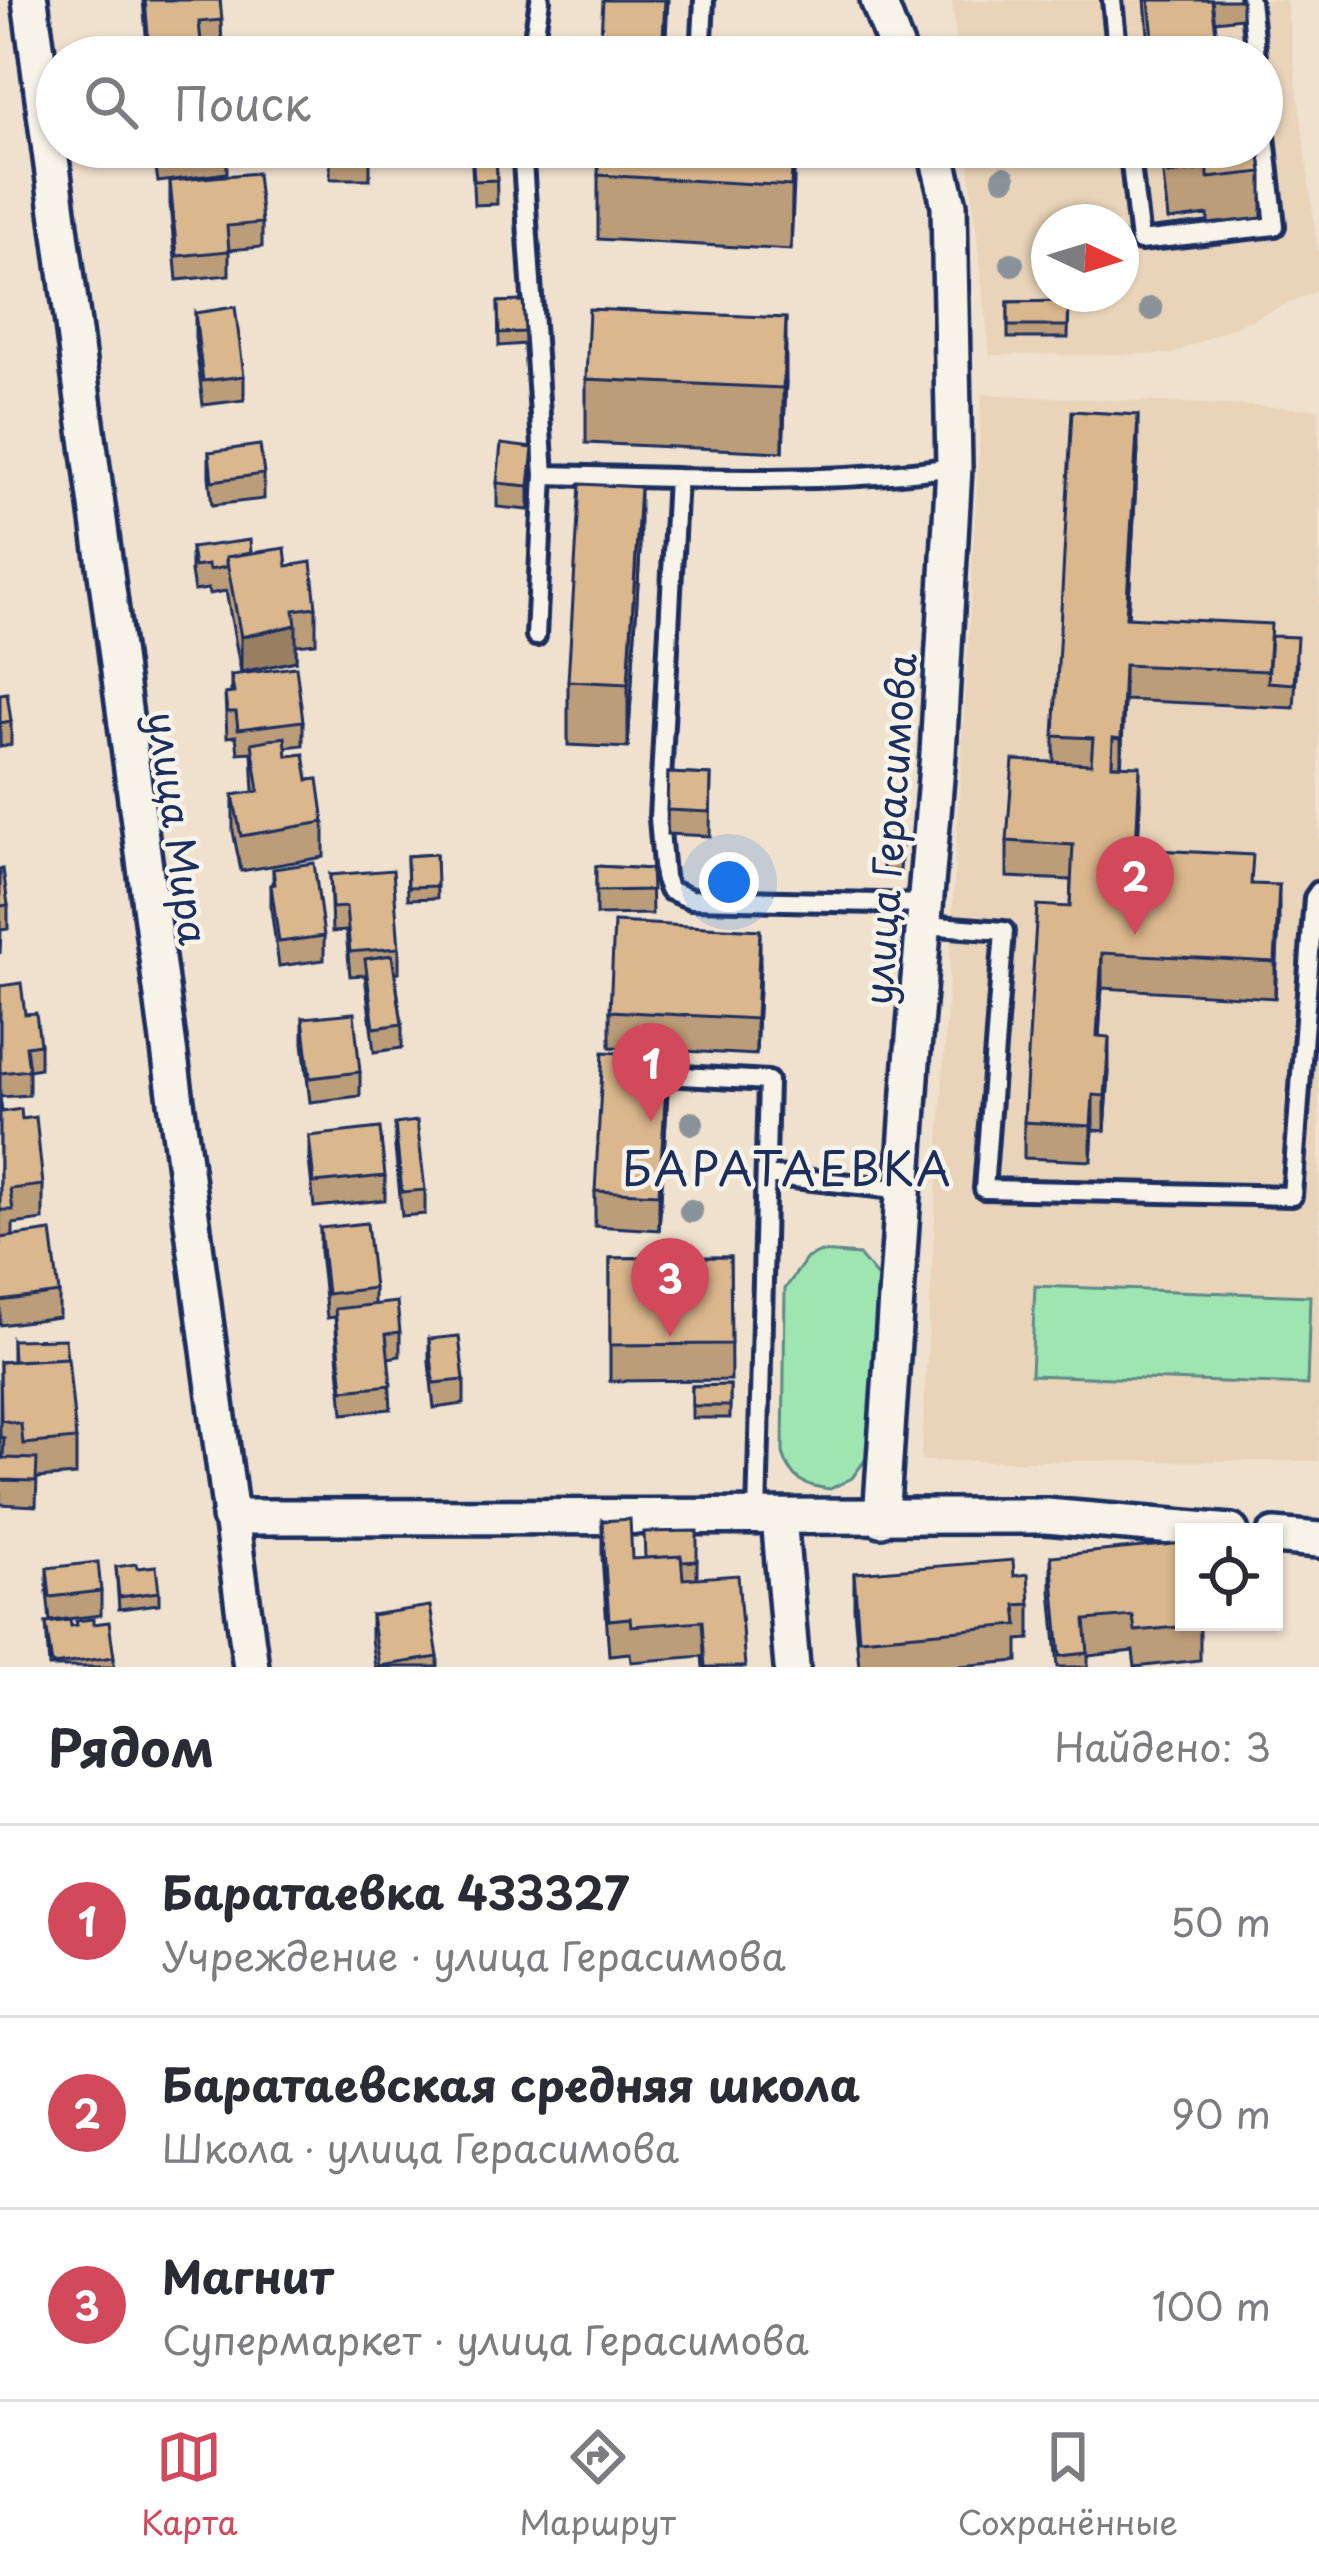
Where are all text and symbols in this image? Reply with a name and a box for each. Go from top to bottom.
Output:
search box [36,36,1283,168]
text: Поиск [174,68,311,136]
icon: search [78,69,144,135]
north arrow [1031,204,1139,312]
street label: улица Герасимова [846,650,930,1007]
street label: улица Мира [134,708,226,949]
pin: 2 [1096,836,1174,935]
your location [699,852,759,912]
pin: 1 [612,1023,690,1122]
district label: БАРАТАЕВКА [622,1133,954,1201]
pin: 3 [631,1238,709,1337]
map controls [1175,1523,1283,1631]
button: locate [1175,1523,1283,1631]
text: Рядом [48,1707,214,1784]
text: Найдено: 3 [1054,1716,1271,1775]
text: Баратаевка 433327 [162,1857,629,1925]
text: 1 [78,1891,96,1950]
text: 50 m [1170,1891,1271,1950]
text: Учреждение · улица Герасимова [162,1925,786,1984]
text: Баратаевская средняя школа [162,2049,860,2117]
text: 2 [73,2083,101,2142]
text: 90 m [1171,2083,1271,2142]
text: Школа · улица Герасимова [162,2117,679,2176]
text: Магнит [162,2241,333,2309]
text: 3 [74,2275,100,2334]
text: 100 m [1152,2275,1271,2334]
text: Супермаркет · улица Герасимова [162,2309,809,2368]
tab: Карта [141,2424,238,2546]
tab: Маршрут [520,2424,676,2546]
tab: Сохранённые [957,2424,1178,2546]

